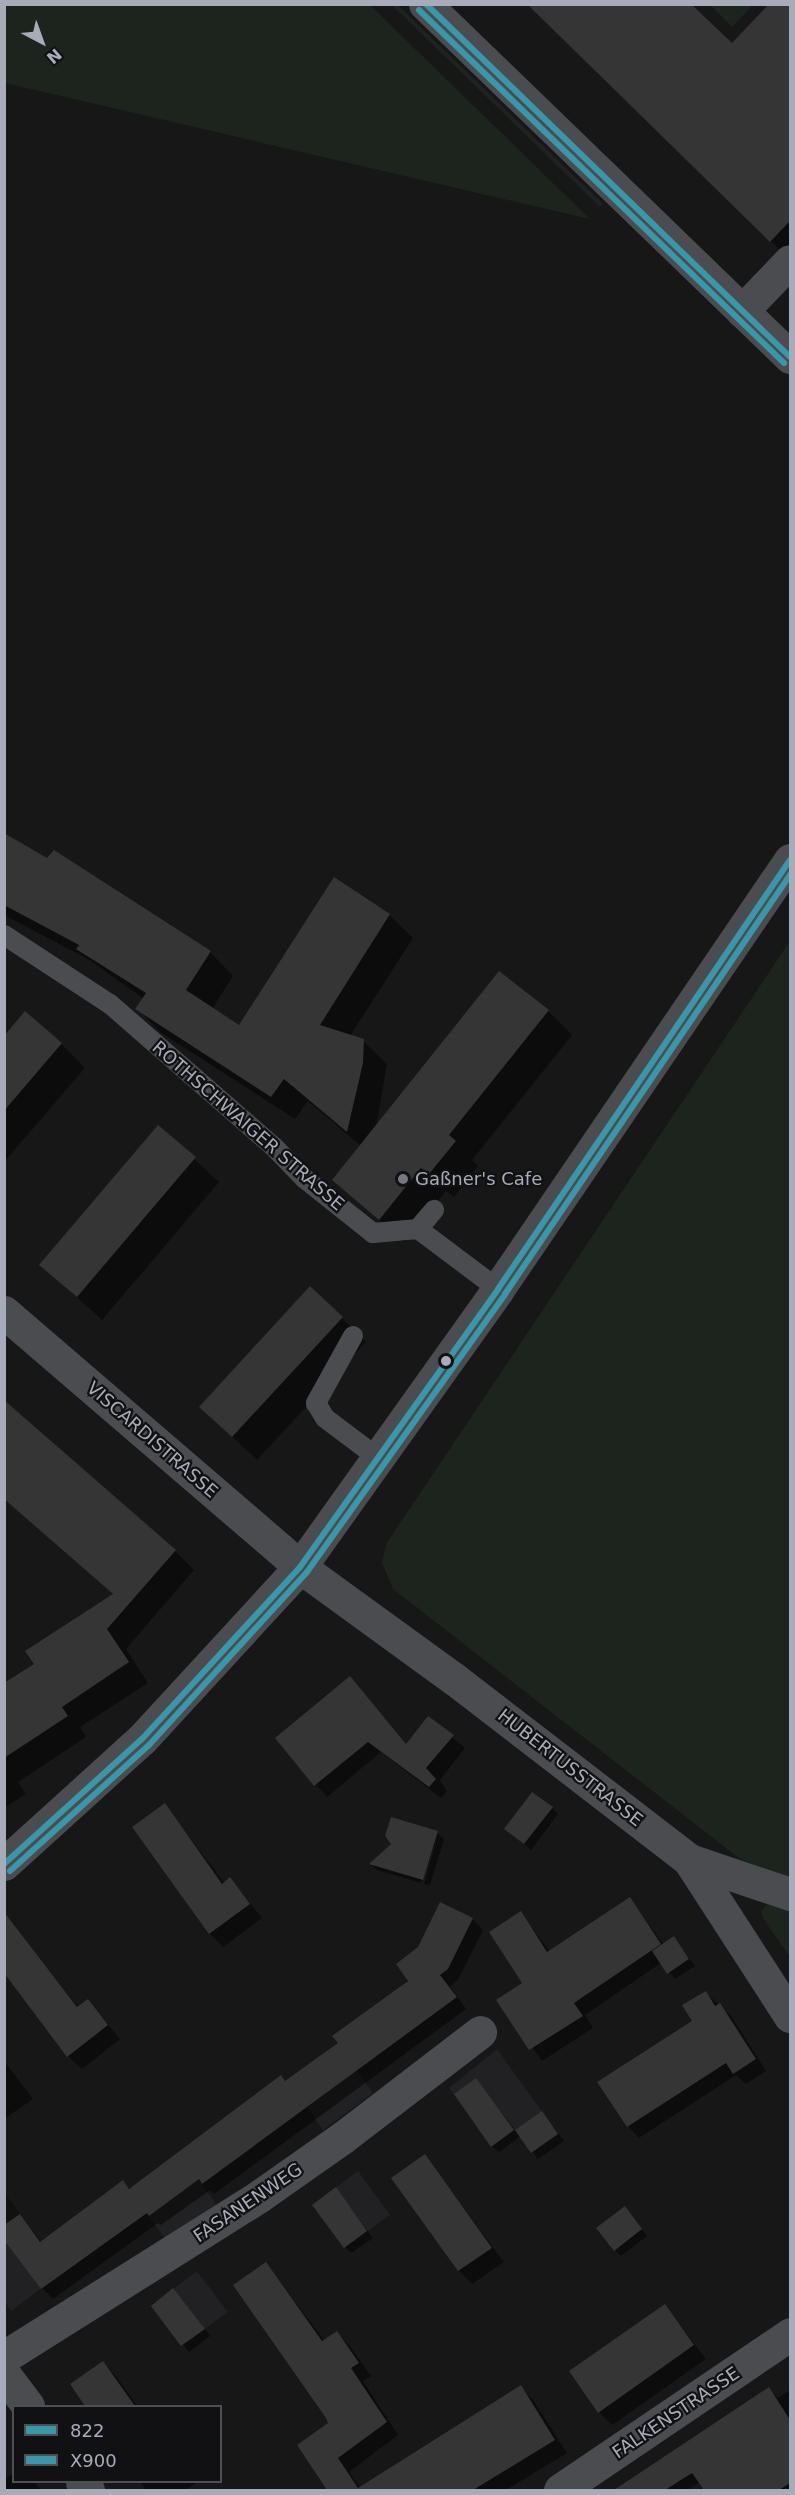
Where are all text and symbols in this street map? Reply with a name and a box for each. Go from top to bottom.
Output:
north arrow [12,12,72,72]
text: N [43,44,65,68]
street label: ROTHSCHWAIGER STRASSE [148,1037,348,1215]
place label: Gaßner's Cafe [415,1168,542,1190]
marker: Gaßner's Cafe [396,1172,410,1186]
unlabelled marker [440,1355,452,1367]
street label: VISCARDISTRASSE [82,1377,222,1503]
street label: HUBERTUSSTRASSE [493,1705,647,1831]
street label: FASANENWEG [190,2159,306,2247]
street label: FALKENSTRASSE [608,2363,744,2463]
legend [12,2405,222,2483]
text: 822 [70,2420,104,2441]
text: X900 [70,2450,117,2471]

